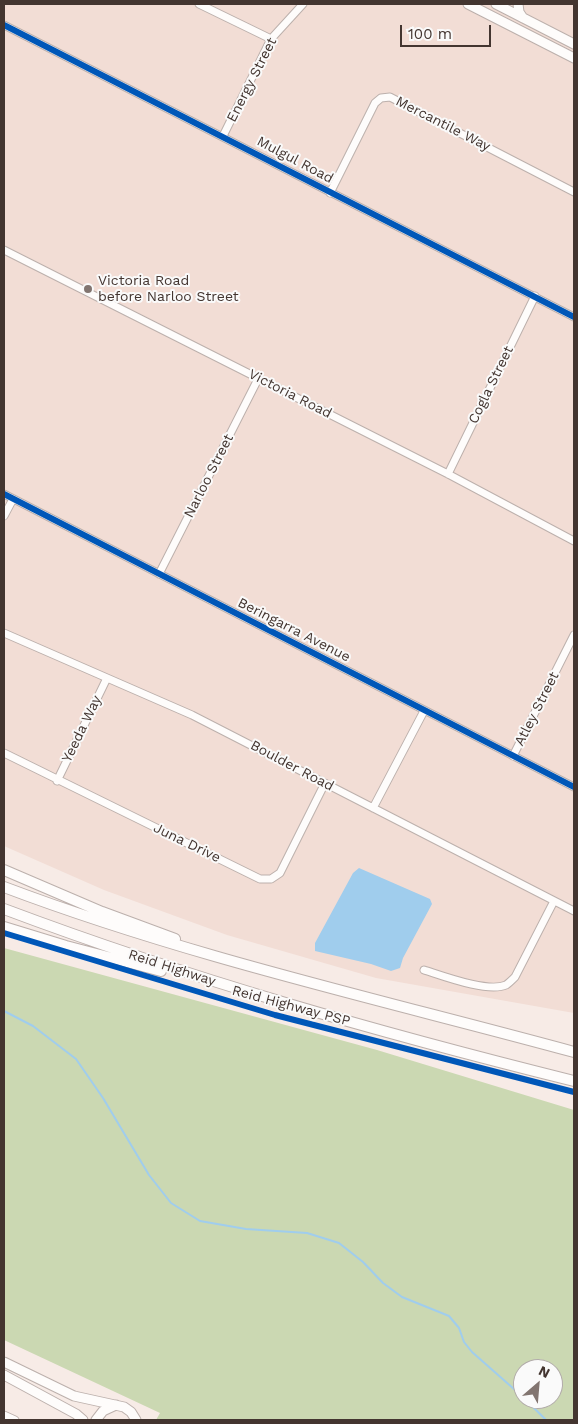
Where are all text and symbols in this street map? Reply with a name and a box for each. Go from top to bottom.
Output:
scale bar [403,15,494,47]
text: 100 m [408,25,452,43]
street label: Energy Street [223,35,281,125]
street label: Mercantile Way [393,93,493,155]
street label: Mulgul Road [254,133,336,187]
place label: Victoria Road before Narloo Street [98,273,239,306]
marker: Victoria Road before Narloo Street [82,283,94,295]
street label: Cogla Street [465,343,517,427]
street label: Victoria Road [246,366,334,422]
street label: Narloo Street [181,431,237,521]
street label: Beringarra Avenue [235,594,353,666]
street label: Atley Street [511,669,563,749]
street label: Yeeda Way [59,693,105,765]
street label: Boulder Road [247,737,337,795]
street label: Juna Drive [151,820,223,866]
street label: Reid Highway [126,946,218,990]
street label: Reid Highway PSP [230,982,352,1030]
north arrow [513,1359,563,1409]
text: N [536,1362,553,1381]

